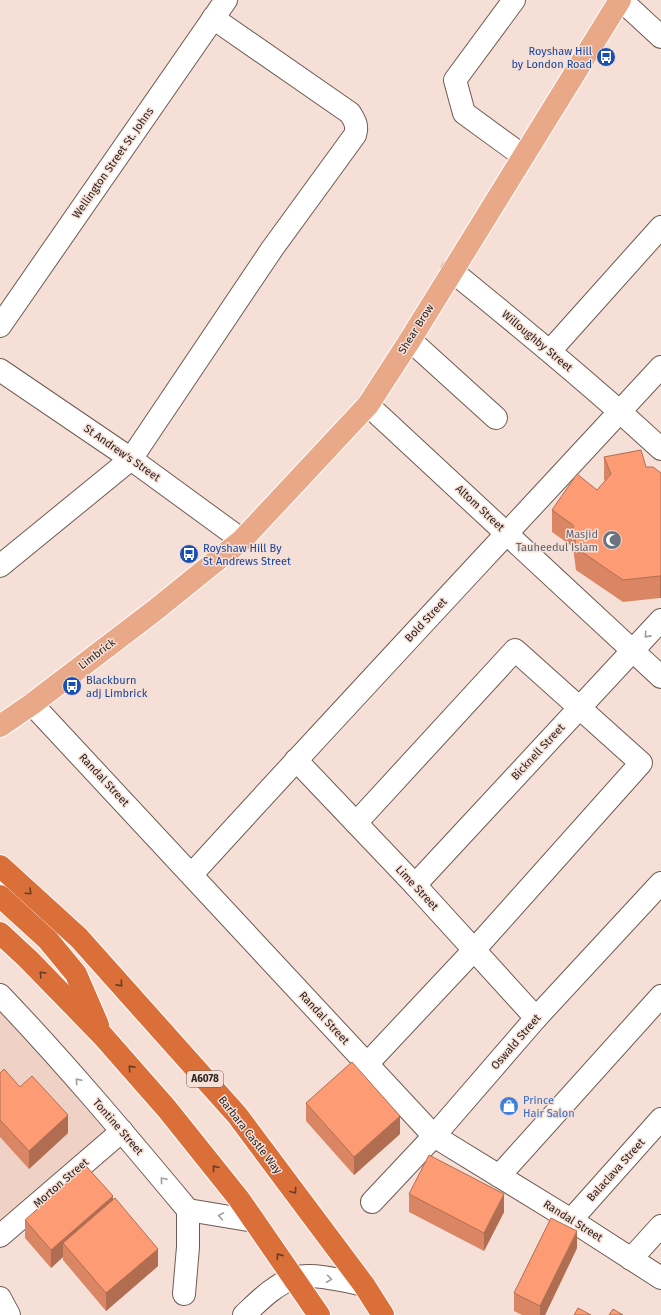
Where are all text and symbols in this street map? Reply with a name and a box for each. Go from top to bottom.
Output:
place label: Royshaw Hill by London Road [511,45,592,71]
bus stop icon: Royshaw Hill by London Road [595,46,617,68]
street label: Wellington Street St. Johns [70,105,156,221]
street label: Shear Brow [396,302,437,356]
street label: Willoughby Street [499,308,575,374]
street label: St Andrew's Street [81,422,163,484]
street label: Altom Street [453,482,507,534]
place label: Masjid Tauheedul Islam [516,528,598,554]
mosque icon: Masjid Tauheedul Islam [601,529,623,551]
place label: Royshaw Hill By St Andrews Street [203,542,291,568]
bus stop icon: Royshaw Hill By St Andrews Street [178,543,200,565]
street label: Bold Street [402,595,450,645]
one-way arrow [645,631,652,638]
street label: Limbrick [76,636,118,672]
place label: Blackburn adj Limbrick [86,674,148,700]
bus stop icon: Blackburn adj Limbrick [61,675,83,697]
street label: Bicknell Street [509,721,567,783]
street label: Randal Street [76,751,132,809]
street label: Lime Street [393,863,441,913]
one-way arrow [24,888,32,895]
one-way arrow [39,971,47,979]
one-way arrow [116,980,123,987]
street label: Randal Street [296,989,352,1047]
street label: Oswald Street [489,1012,543,1072]
one-way arrow [129,1066,136,1073]
road number: A6078 [187,1071,223,1087]
one-way arrow [76,1079,83,1086]
street label: Barbara Castle Way [216,1094,285,1177]
place label: Prince Hair Salon [523,1094,575,1120]
shop icon: Prince Hair Salon [498,1095,520,1117]
street label: Tontine Street [90,1096,146,1158]
street label: Balaclava Street [584,1136,648,1204]
street label: Morton Street [31,1156,91,1210]
one-way arrow [212,1166,219,1173]
one-way arrow [161,1177,168,1185]
one-way arrow [289,1187,296,1194]
street label: Randal Street [541,1198,605,1244]
one-way arrow [218,1212,224,1221]
one-way arrow [276,1253,284,1260]
one-way arrow [326,1274,332,1283]

